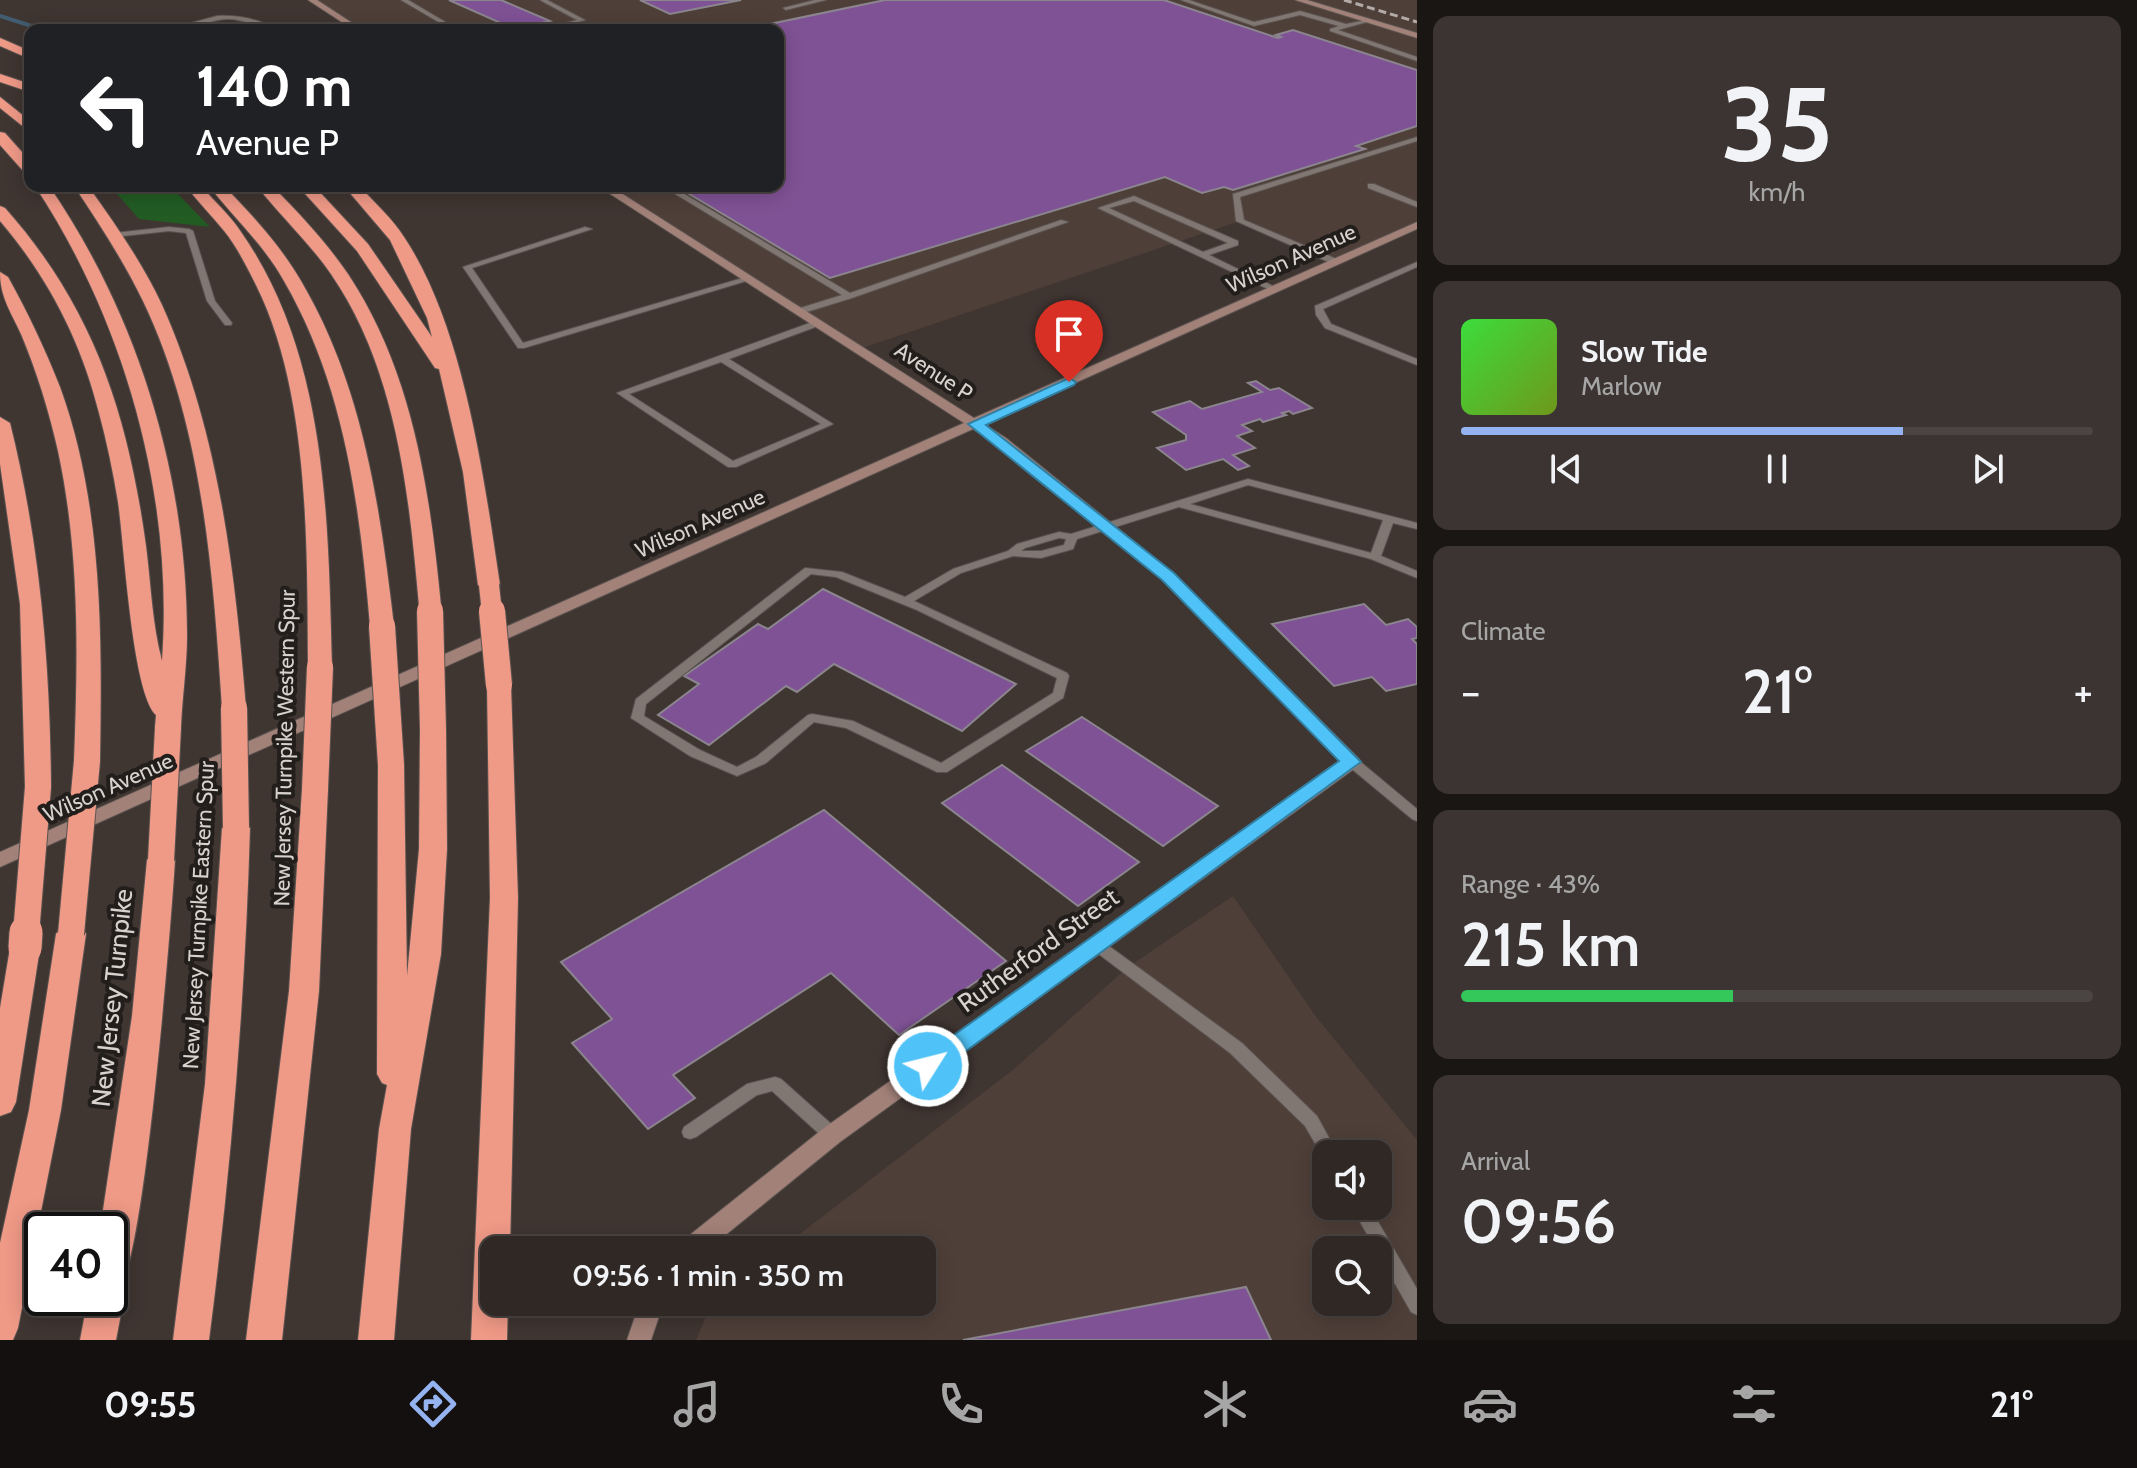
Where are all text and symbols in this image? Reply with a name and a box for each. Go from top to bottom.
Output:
text: 140 m [196,52,352,120]
icon: left [64,56,168,160]
text: 35 [1721,61,1833,187]
text: Avenue P [196,120,339,164]
text: km/h [1749,176,1805,208]
street label: Wilson Avenue [1222,218,1360,299]
pin [1035,300,1103,382]
icon: arrive [1047,312,1091,356]
text: Slow Tide [1581,333,1708,370]
street label: Avenue P [890,336,978,407]
text: Marlow [1581,370,1662,402]
icon: previous [1544,447,1588,491]
icon: pause [1755,447,1799,491]
icon: next [1966,447,2010,491]
street label: Wilson Avenue [631,483,769,564]
street label: New Jersey Turnpike Western Spur [268,589,301,907]
text: Climate [1461,615,1546,647]
text: 21° [1742,655,1812,728]
text: − [1461,665,1480,718]
text: + [2074,665,2093,718]
street label: Wilson Avenue [39,747,177,828]
street label: New Jersey Turnpike Eastern Spur [177,760,220,1070]
text: Range · 43% [1461,868,1600,900]
street label: Rutherford Street [951,881,1125,1019]
street label: New Jersey Turnpike [85,887,139,1109]
text: 215 km [1461,908,1640,981]
position arrow [886,1024,970,1108]
map controls [1312,1140,1392,1316]
button: sound [1312,1140,1392,1220]
text: Arrival [1461,1145,1530,1177]
text: 09:56 [1461,1185,1616,1258]
speed limit sign: 40 [24,1212,128,1316]
button: search [1312,1236,1392,1316]
text: 09:56 · 1 min · 350 m [572,1257,844,1294]
icon: directions [405,1376,461,1432]
icon: music [669,1376,725,1432]
icon: phone [933,1376,989,1432]
icon: climate [1197,1376,1253,1432]
icon: car [1462,1376,1518,1432]
icon: filters [1726,1376,1782,1432]
text: 09:55 [104,1382,196,1426]
text: 21° [1990,1382,2033,1426]

